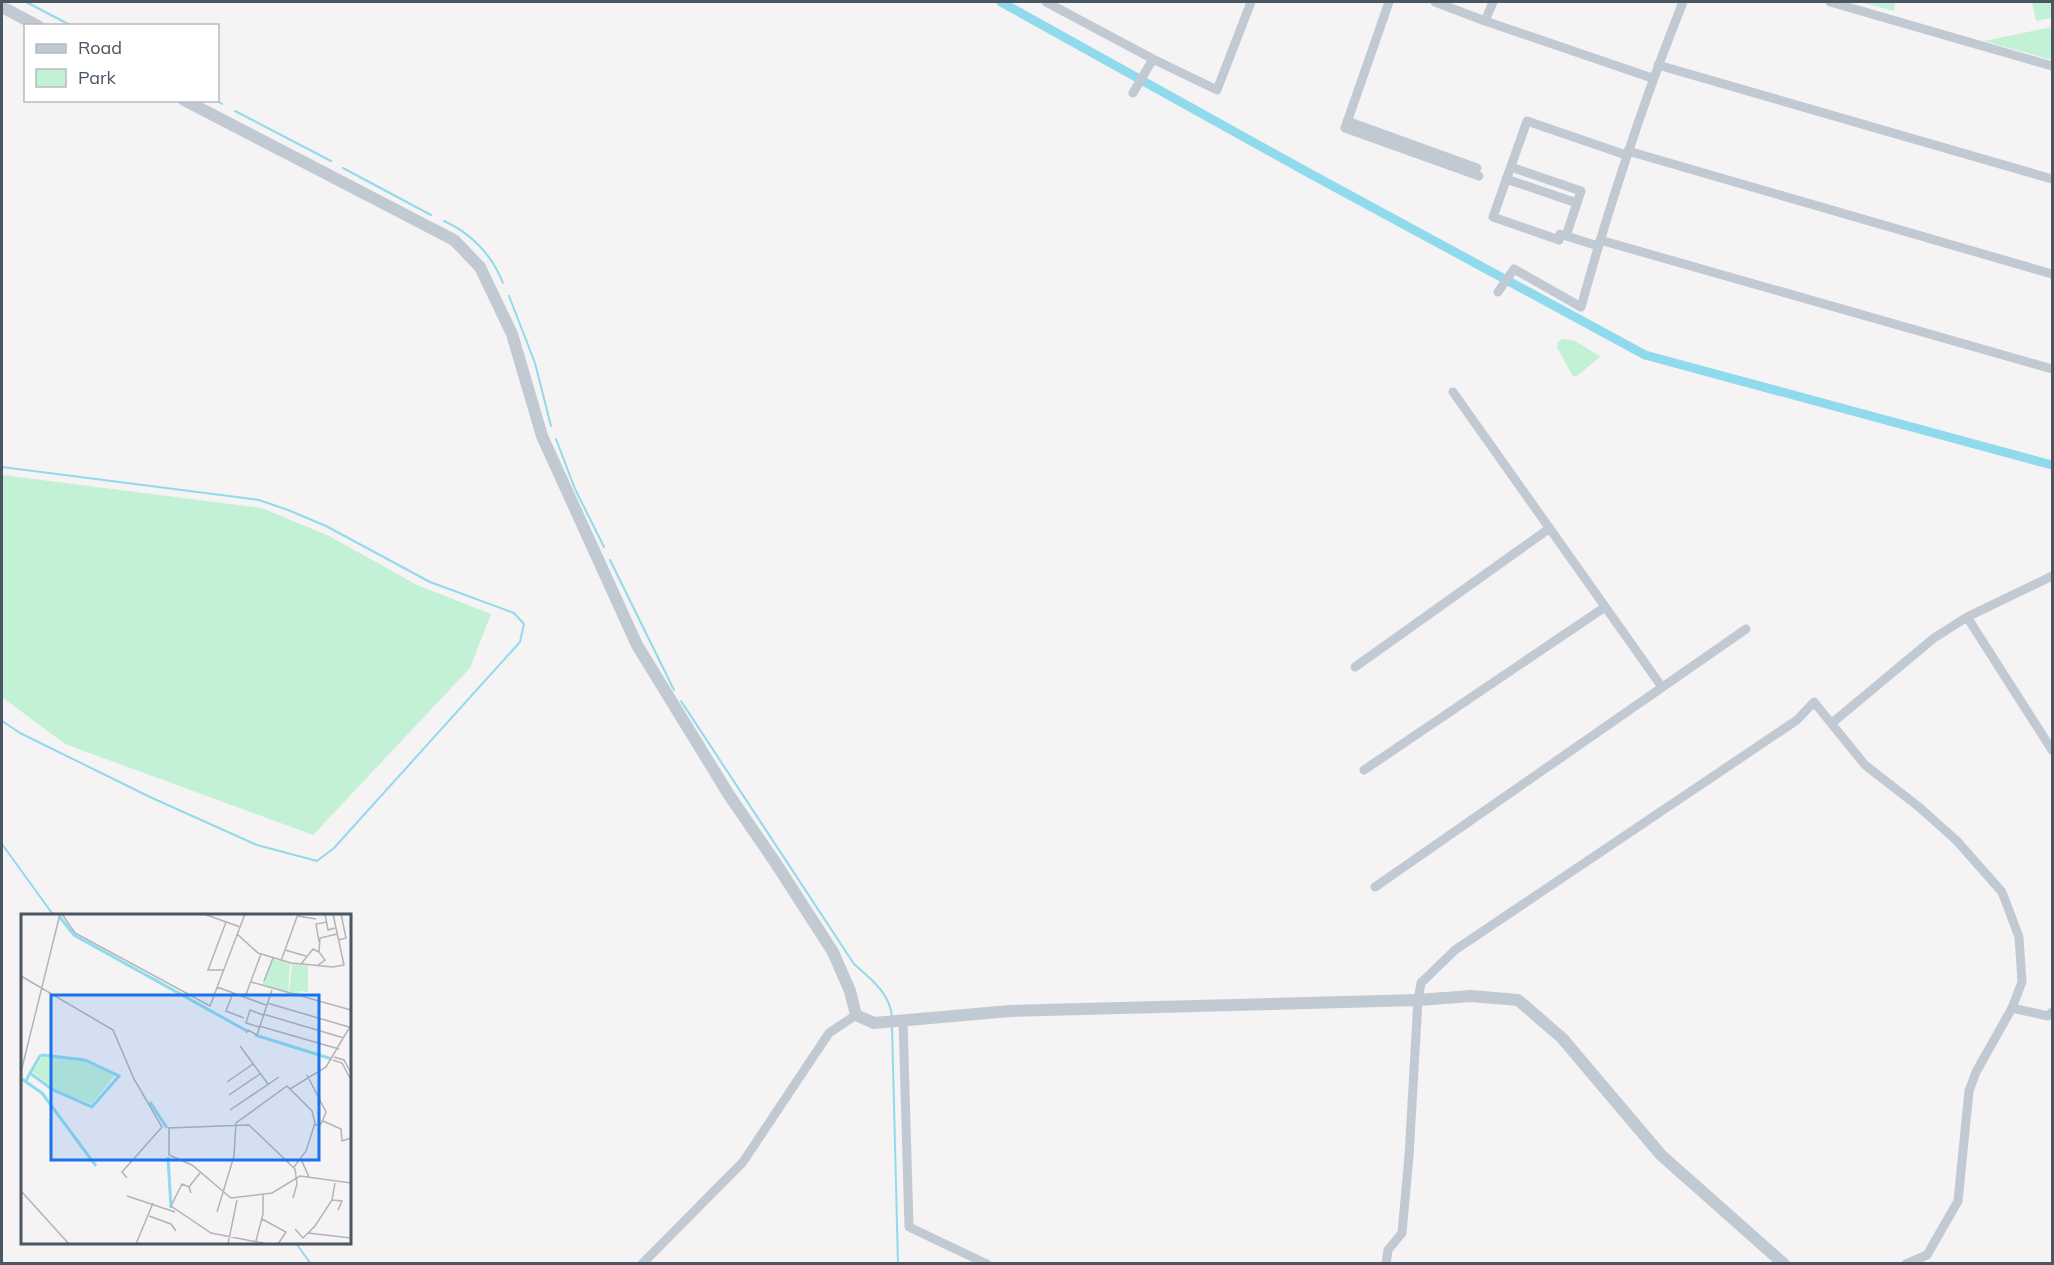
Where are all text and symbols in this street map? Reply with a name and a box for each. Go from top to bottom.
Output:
legend [24,24,219,102]
text: Road [78,36,122,59]
text: Park [78,66,117,89]
inset map [21,914,351,1244]

